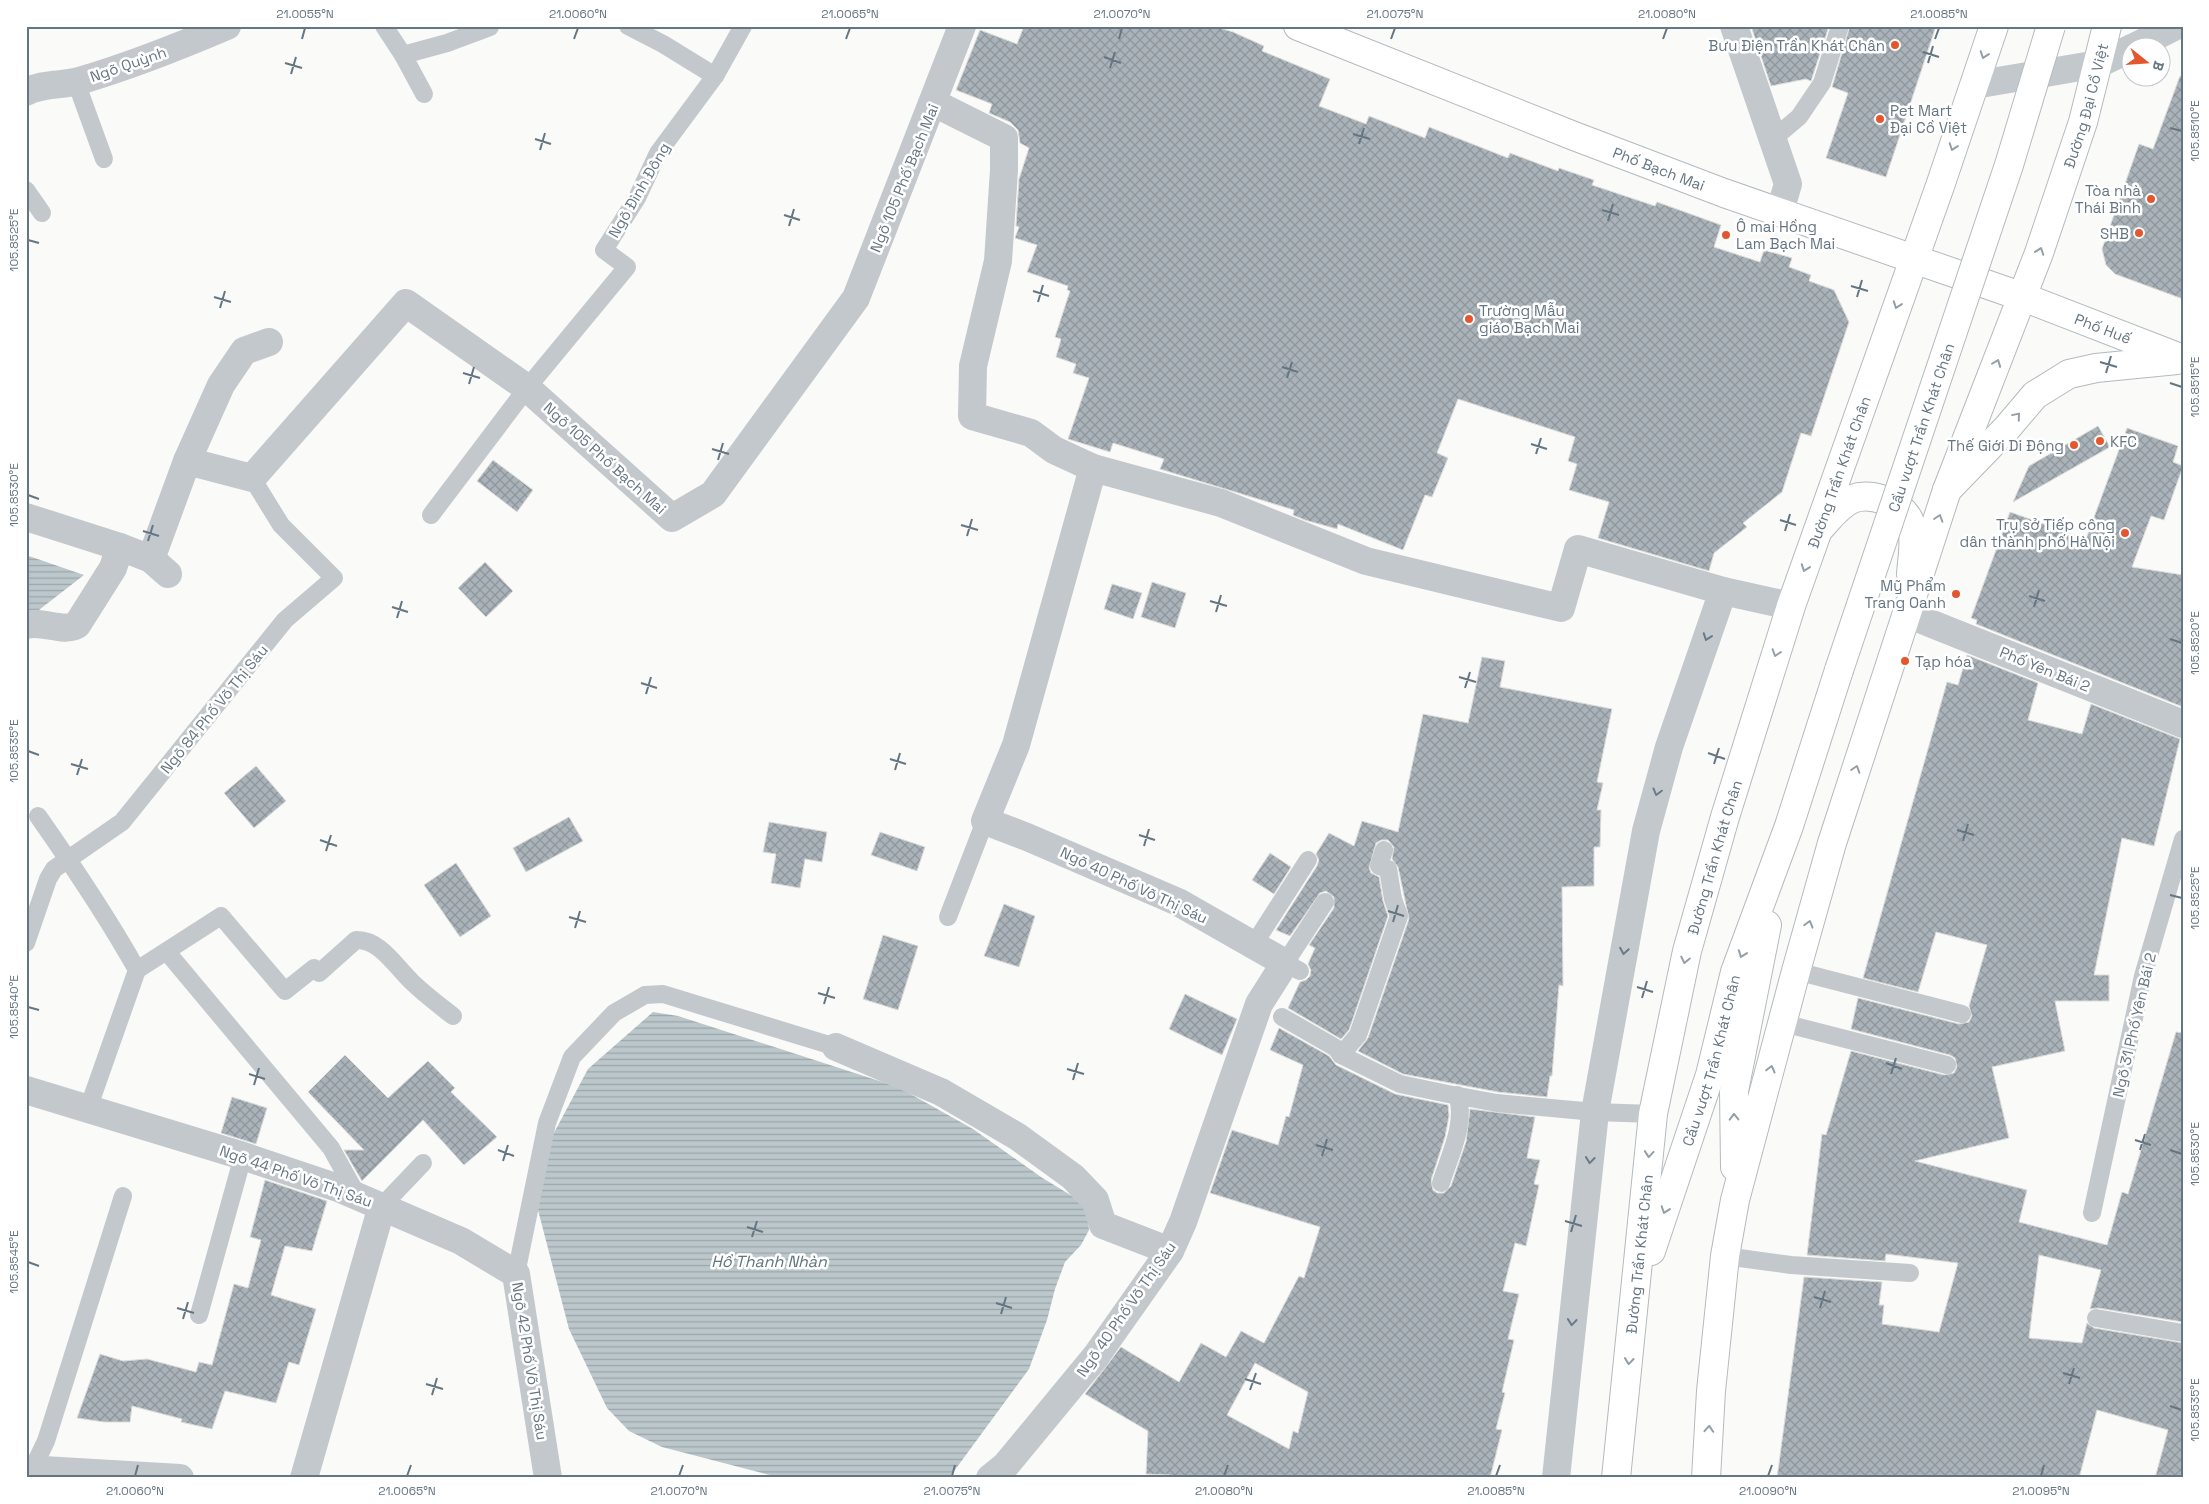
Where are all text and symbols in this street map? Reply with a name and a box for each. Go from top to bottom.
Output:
text: 21.0055°N [276,6,334,22]
text: 21.0060°N [549,6,607,22]
text: 21.0065°N [821,6,879,22]
text: 21.0070°N [1093,6,1151,22]
text: 21.0075°N [1367,6,1423,22]
text: 21.0080°N [1638,6,1696,22]
text: 21.0085°N [1910,6,1968,22]
place label: Bưu Điện Trần Khát Chân [1708,36,1885,55]
north arrow [2122,38,2172,88]
marker: Bưu Điện Trần Khát Chân [1889,39,1901,51]
street label: Đường Đại Cồ Việt [2059,41,2112,170]
street label: Ngõ Quỳnh [87,42,169,86]
one-way arrow [1980,51,1990,59]
text: B [2148,59,2168,73]
text: 105.8510°E [2187,100,2203,162]
street label: Ngõ 105 Phố Bạch Mai [866,101,942,255]
place label: Pet Mart Đại Cồ Việt [1890,101,1967,137]
marker: Pet Mart Đại Cồ Việt [1874,113,1886,125]
street label: Ngõ Đình Đông [604,139,674,241]
street label: Phố Bạch Mai [1610,142,1708,194]
one-way arrow [1949,143,1959,151]
place label: Tòa nhà Thái Bình [2075,181,2141,217]
marker: Tòa nhà Thái Bình [2145,193,2157,205]
text: 105.8525°E [6,208,22,272]
place label: Ô mai Hồng Lam Bạch Mai [1736,217,1835,253]
place label: SHB [2100,224,2129,243]
marker: SHB [2133,227,2145,239]
marker: Ô mai Hồng Lam Bạch Mai [1720,229,1732,241]
one-way arrow [2034,248,2044,256]
one-way arrow [1893,300,1903,309]
place label: Trường Mẫu giáo Bạch Mai [1479,301,1579,337]
street label: Phố Huế [2072,308,2134,348]
marker: Trường Mẫu giáo Bạch Mai [1463,313,1475,325]
street label: Cầu vượt Trần Khát Chân [1883,340,1958,514]
text: 105.8515°E [2187,356,2203,417]
one-way arrow [1991,359,2001,368]
street label: Đường Trần Khát Chân [1803,393,1874,551]
street label: Ngõ 105 Phố Bạch Mai [540,398,670,518]
one-way arrow [2011,413,2020,422]
place label: KFC [2110,432,2137,451]
marker: KFC [2094,435,2106,447]
place label: Thế Giới Di Động [1947,436,2064,455]
marker: Thế Giới Di Động [2068,439,2080,451]
text: 105.8530°E [6,463,22,527]
one-way arrow [1933,514,1943,522]
place label: Trụ sở Tiếp công dân thành phố Hà Nội [1959,515,2115,551]
marker: Trụ sở Tiếp công dân thành phố Hà Nội [2119,527,2131,539]
one-way arrow [1800,564,1810,572]
place label: Mỹ Phẩm Trang Oanh [1865,576,1946,612]
marker: Mỹ Phẩm Trang Oanh [1950,588,1962,600]
text: 105.8520°E [2187,611,2203,675]
one-way arrow [1703,632,1713,641]
street label: Ngõ 84 Phố Võ Thị Sáu [156,641,272,777]
street label: Phố Yên Bái 2 [1997,642,2093,696]
one-way arrow [1771,648,1781,656]
place label: Tạp hóa [1915,652,1972,671]
marker: Tạp hóa [1899,655,1911,667]
text: 105.8535°E [6,719,22,783]
one-way arrow [1851,765,1861,773]
street label: Đường Trần Khát Chân [1683,778,1746,937]
one-way arrow [1652,787,1663,796]
street label: Ngõ 40 Phố Võ Thị Sáu [1057,842,1211,928]
text: 105.8525°E [2187,866,2203,930]
one-way arrow [1804,921,1814,929]
one-way arrow [1620,947,1630,955]
one-way arrow [1738,949,1748,958]
street label: Ngõ 31 Phố Yên Bái 2 [2108,951,2160,1099]
one-way arrow [1681,955,1691,964]
street label: Cầu vượt Trần Khát Chân [1677,973,1744,1148]
text: 105.8540°E [6,975,22,1039]
one-way arrow [1765,1065,1775,1073]
one-way arrow [1729,1113,1739,1120]
text: 105.8530°E [2187,1122,2203,1186]
street label: Ngõ 44 Phố Võ Thị Sáu [217,1141,375,1211]
one-way arrow [1644,1150,1655,1158]
one-way arrow [1584,1156,1595,1164]
street label: Đường Trần Khát Chân [1621,1174,1656,1335]
one-way arrow [1660,1205,1670,1214]
text: 105.8545°E [6,1230,22,1294]
street label: Ngõ 40 Phố Võ Thị Sáu [1072,1238,1180,1380]
water label: Hồ Thanh Nhàn [711,1251,828,1272]
street label: Ngõ 42 Phố Võ Thị Sáu [508,1281,552,1441]
one-way arrow [1567,1318,1578,1326]
one-way arrow [1624,1358,1635,1366]
text: 105.8535°E [2187,1378,2203,1442]
one-way arrow [1703,1425,1714,1433]
text: 21.0060°N [106,1483,164,1499]
text: 21.0065°N [378,1483,436,1499]
text: 21.0070°N [650,1483,708,1499]
text: 21.0075°N [924,1483,980,1499]
text: 21.0080°N [1195,1483,1253,1499]
text: 21.0085°N [1467,1483,1525,1499]
text: 21.0090°N [1739,1483,1797,1499]
text: 21.0095°N [2012,1483,2070,1499]

